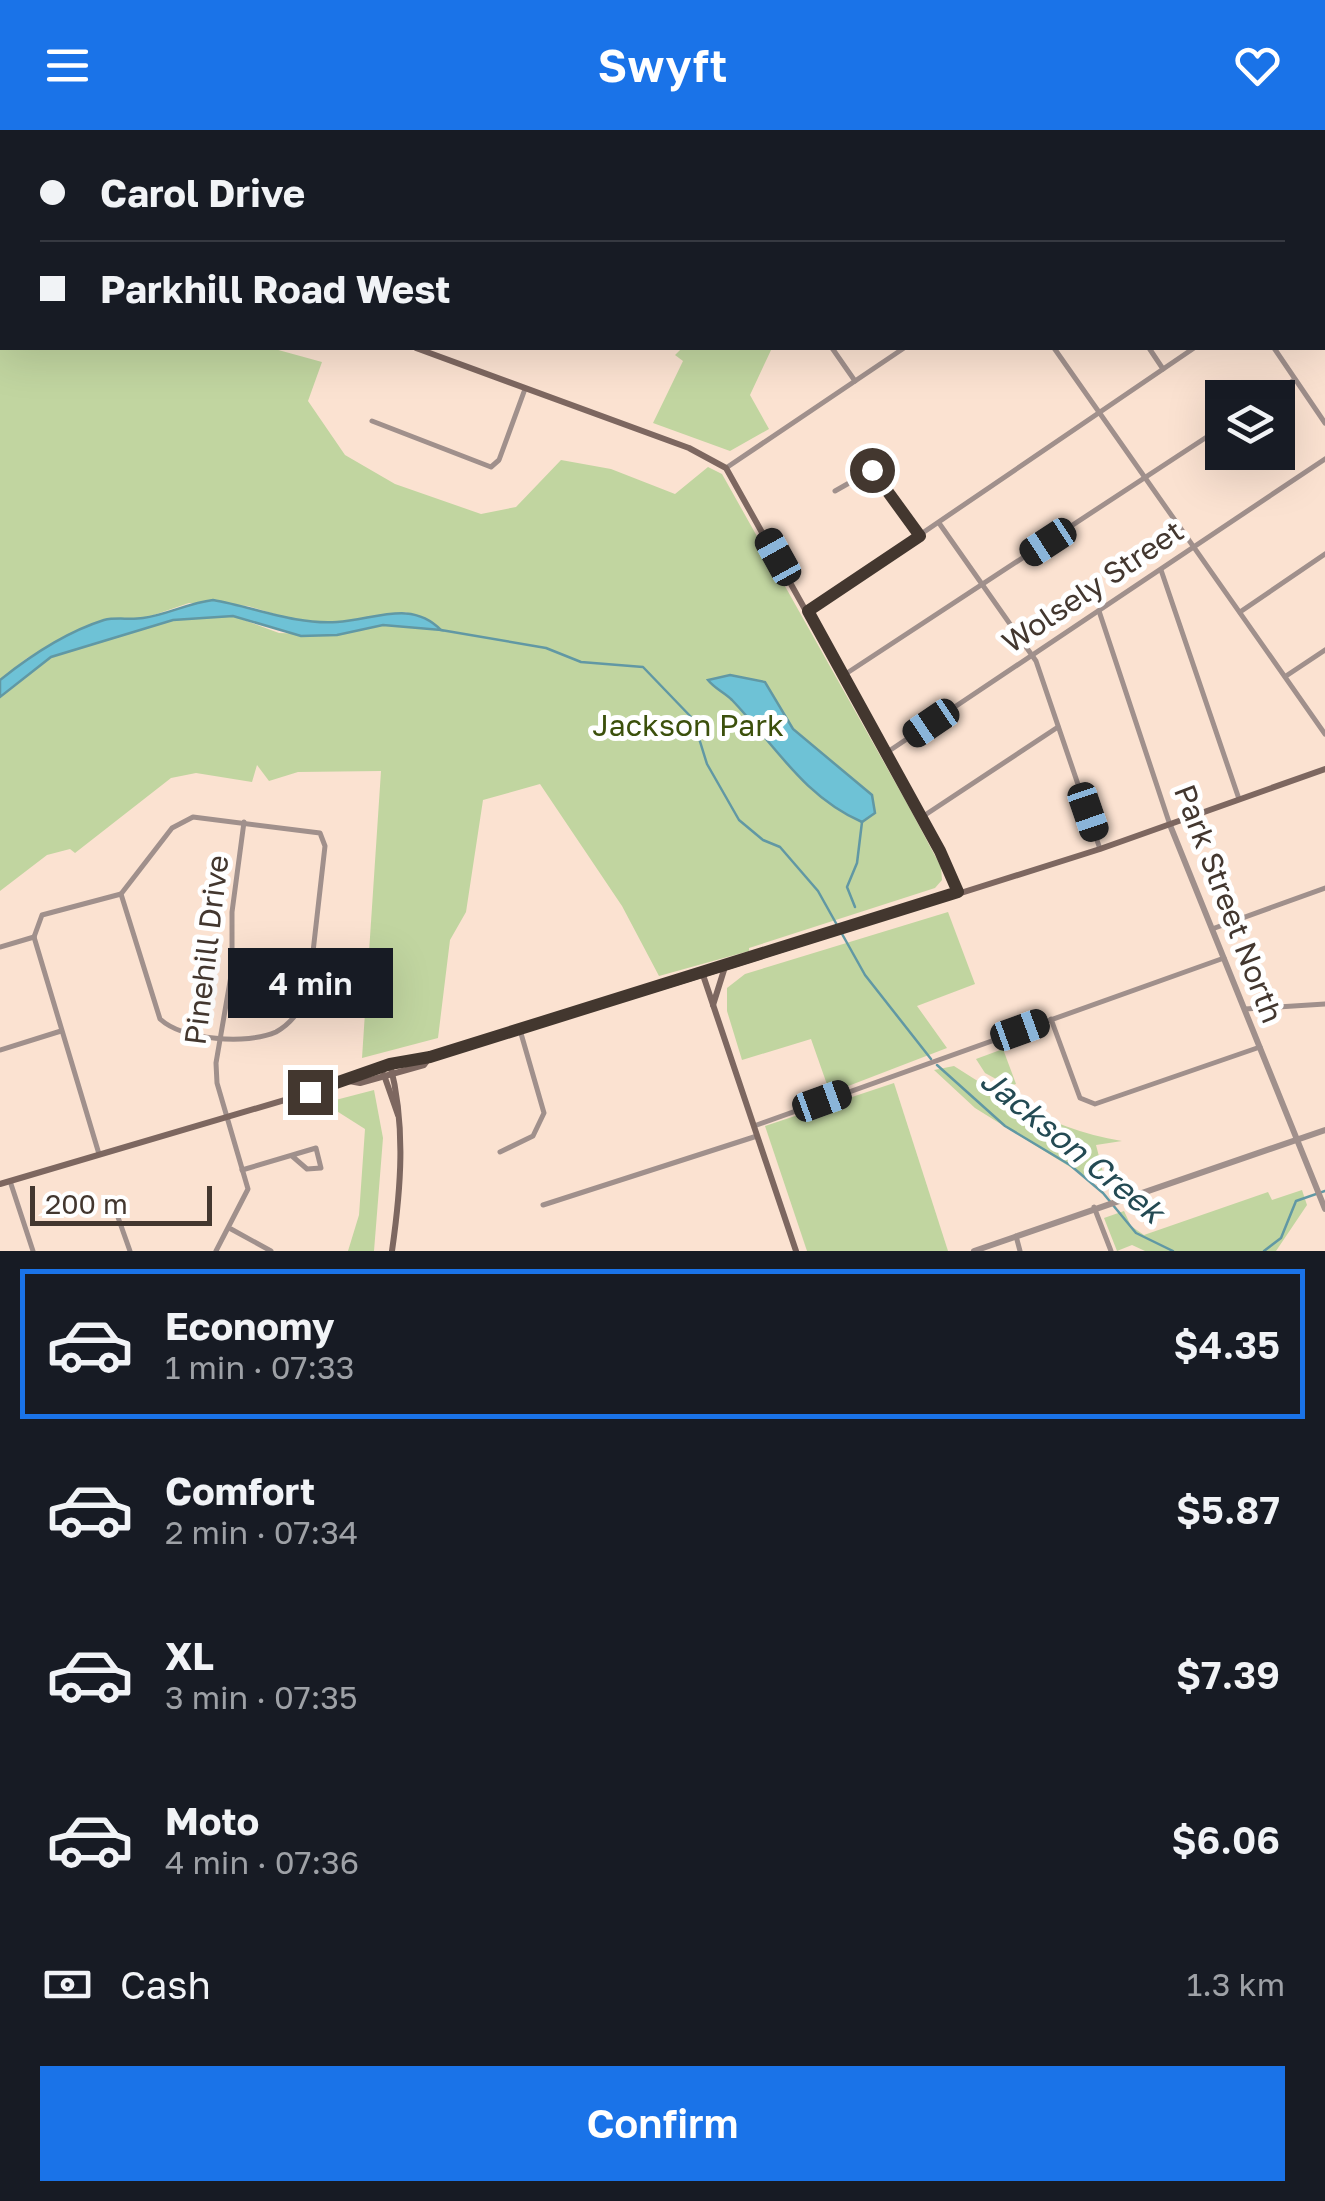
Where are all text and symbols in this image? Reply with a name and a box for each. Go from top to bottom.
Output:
icon: menu [40,38,95,93]
text: Swyft [598,38,727,92]
icon: heart [1230,38,1285,93]
text: Carol Drive [100,170,305,215]
text: Parkhill Road West [100,266,451,311]
map controls [1205,380,1295,470]
button: layers [1205,380,1295,470]
route start [850,448,895,493]
street label: Wolsely Street [995,512,1190,660]
car [1015,513,1081,571]
car [750,523,806,591]
car [898,694,964,752]
park label: Jackson Park [592,707,784,743]
car [1064,779,1112,845]
street label: Park Street North [1167,779,1291,1028]
street label: Pinehill Drive [176,853,236,1047]
callout: 4 min [228,947,392,1017]
text: 4 min [268,964,353,1002]
car [987,1006,1053,1054]
water label: Jackson Creek [974,1060,1174,1232]
route end [288,1070,333,1115]
car [789,1077,855,1125]
scale bar [30,1181,212,1226]
text: 200 m [45,1187,128,1220]
icon: car [45,1299,135,1389]
text: Economy [165,1303,334,1348]
text: $4.35 [1174,1322,1280,1367]
text: 1 min · 07:33 [165,1348,355,1386]
icon: car [45,1464,135,1554]
text: Comfort [165,1468,315,1513]
text: $5.87 [1176,1487,1280,1532]
text: 2 min · 07:34 [165,1513,358,1551]
icon: car [45,1629,135,1719]
text: XL [165,1633,214,1678]
text: $7.39 [1176,1652,1280,1697]
text: 3 min · 07:35 [165,1678,358,1716]
icon: car [45,1794,135,1884]
text: Moto [165,1798,259,1843]
text: $6.06 [1171,1817,1280,1862]
text: 4 min · 07:36 [165,1843,359,1881]
icon: cash [40,1957,95,2012]
text: Cash [120,1962,211,2007]
text: 1.3 km [1187,1965,1285,2003]
button: Confirm [40,2066,1285,2181]

